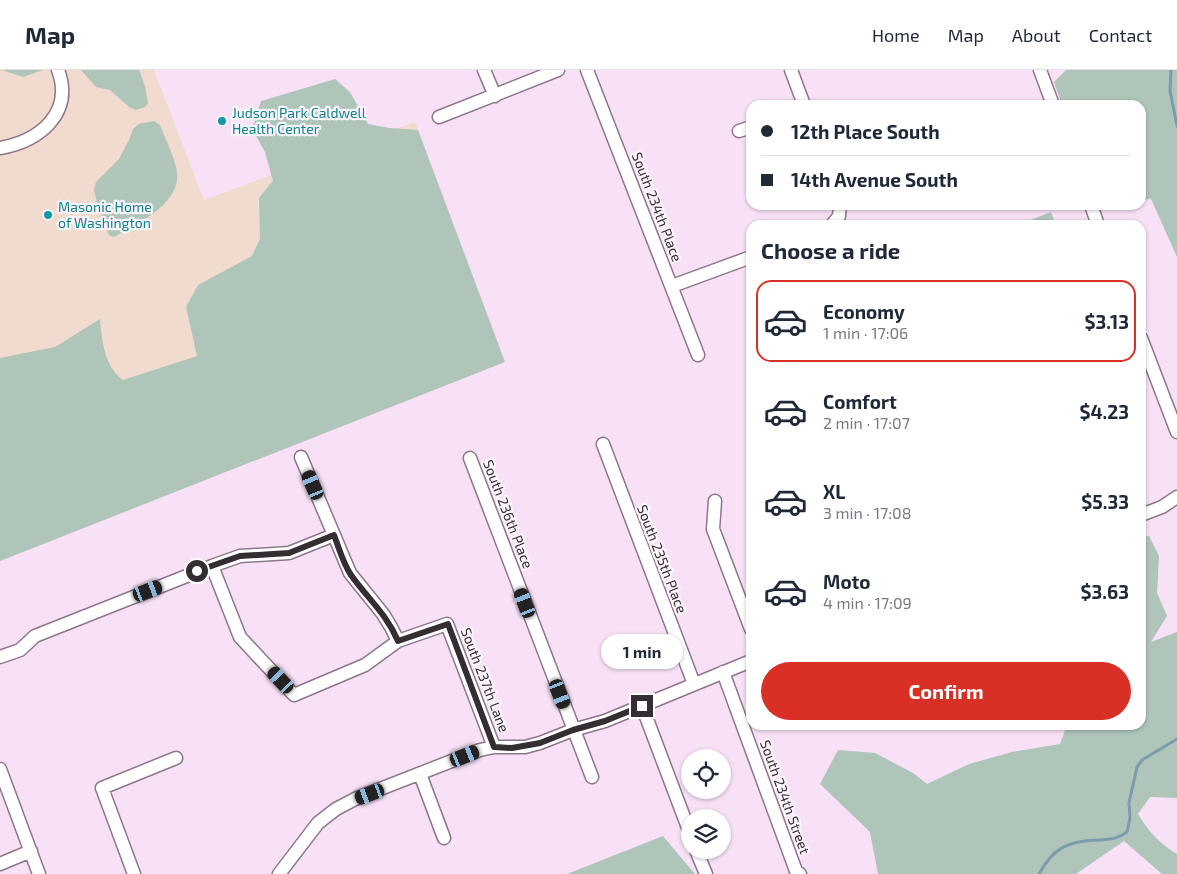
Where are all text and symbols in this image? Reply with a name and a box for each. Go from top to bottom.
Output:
text: Map [25,20,75,49]
text: Home [872,24,920,46]
text: Map [948,24,984,46]
text: About [1012,24,1061,46]
text: Contact [1089,24,1152,46]
place label: Judson Park Caldwell Health Center [232,104,367,137]
marker: Judson Park Caldwell Health Center [216,115,228,127]
text: 12th Place South [791,120,940,143]
street label: South 234th Place [629,150,686,264]
text: 14th Avenue South [791,168,958,191]
place label: Masonic Home of Washington [58,198,152,231]
marker: Masonic Home of Washington [42,209,54,221]
text: Choose a ride [761,237,900,263]
icon: car [763,299,808,344]
text: Economy [823,300,905,323]
text: $3.13 [1084,310,1129,333]
text: 1 min · 17:06 [823,323,908,342]
icon: car [763,389,808,434]
text: Comfort [823,390,897,413]
text: $4.23 [1079,400,1129,423]
text: 2 min · 17:07 [823,413,910,432]
street label: South 236th Place [480,457,537,571]
car [300,468,325,502]
icon: car [763,479,808,524]
text: XL [823,480,845,503]
text: $5.33 [1081,490,1129,513]
street label: South 235th Place [634,502,691,615]
text: 3 min · 17:08 [823,503,911,522]
route start [186,560,208,582]
icon: car [763,569,808,614]
text: Moto [823,570,871,593]
car [131,579,164,603]
text: $3.63 [1081,580,1129,603]
car [512,586,537,620]
text: 4 min · 17:09 [823,593,912,612]
street label: South 237th Lane [458,625,513,734]
callout: 1 min [601,634,683,668]
text: 1 min [623,642,661,661]
button: Confirm [761,662,1131,720]
car [265,664,296,696]
car [547,677,572,711]
route end [631,695,653,717]
street label: South 234th Street [757,737,814,856]
car [448,743,481,769]
map controls [681,749,731,859]
button: locate [681,749,731,799]
car [353,782,386,806]
button: layers [681,809,731,859]

